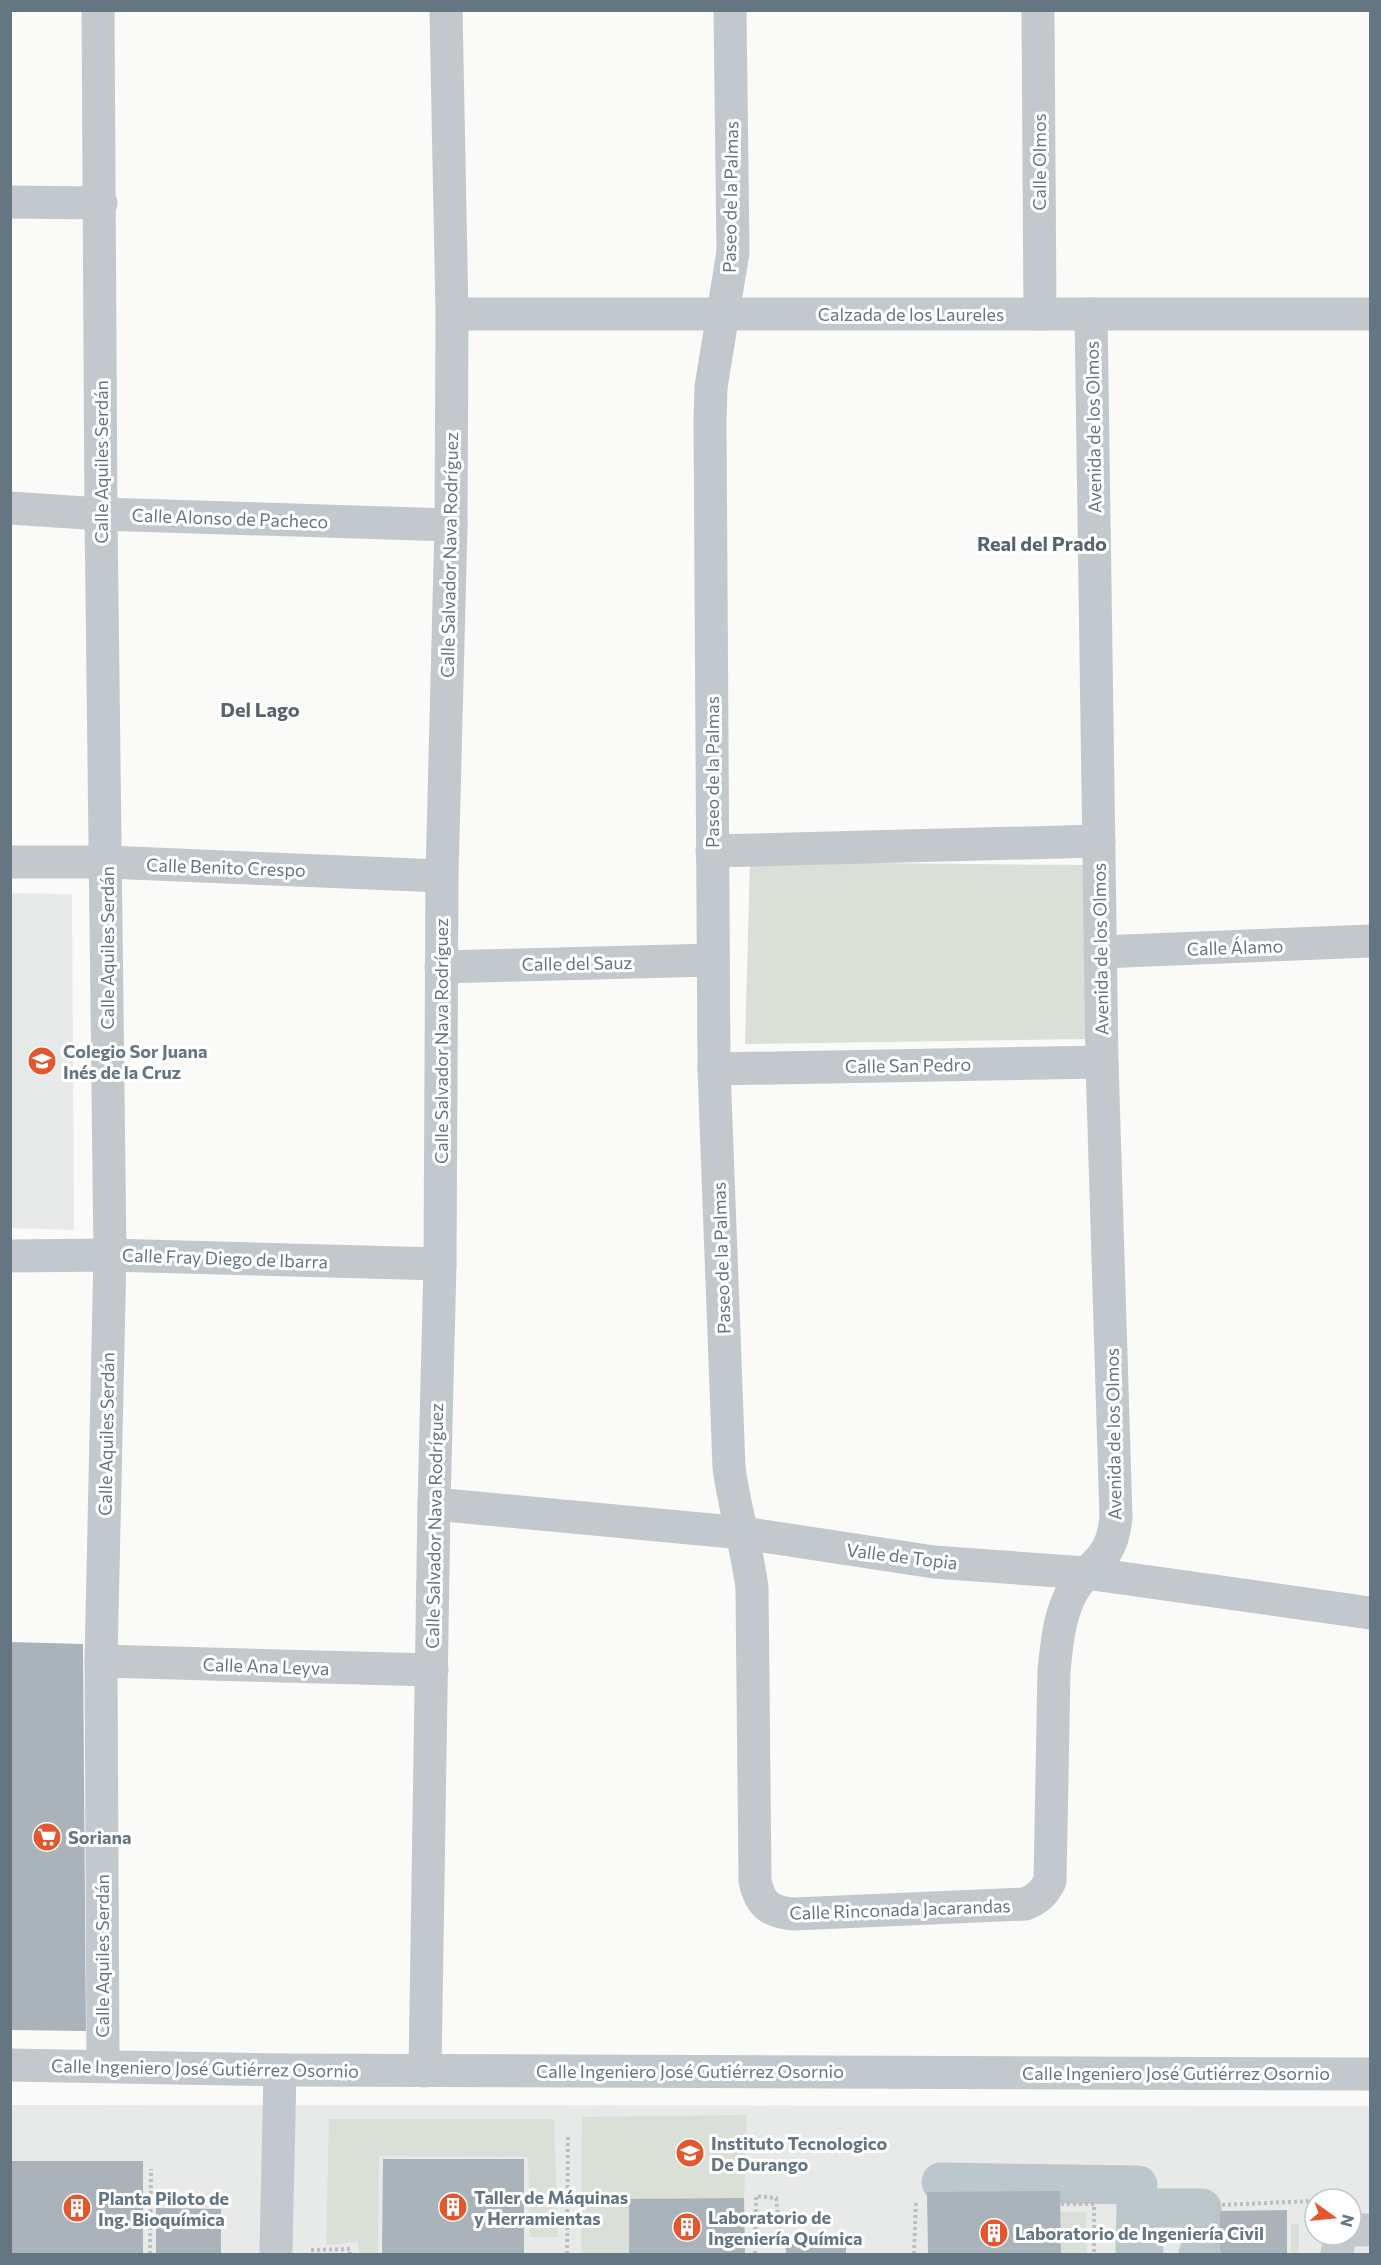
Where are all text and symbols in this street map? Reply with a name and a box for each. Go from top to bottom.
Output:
street label: Calle Olmos [1028,113,1050,211]
street label: Paseo de la Palmas [718,121,742,273]
street label: Calzada de los Laureles [818,303,1004,325]
street label: Avenida de los Olmos [1080,341,1106,513]
street label: Calle Aquiles Serdán [90,380,112,544]
street label: Calle Salvador Nava Rodríguez [436,432,462,678]
street label: Calle Alonso de Pacheco [131,504,329,532]
district label: Real del Prado [977,531,1107,555]
street label: Paseo de la Palmas [701,696,723,848]
district label: Del Lago [220,697,300,721]
street label: Calle Benito Crespo [146,853,306,881]
street label: Avenida de los Olmos [1087,863,1113,1035]
street label: Calle Aquiles Serdán [96,866,118,1030]
street label: Calle Salvador Nava Rodríguez [430,918,452,1164]
street label: Calle Álamo [1186,934,1284,960]
street label: Calle del Sauz [521,951,633,975]
place label: Colegio Sor Juana Inés de la Cruz [63,1040,207,1083]
school or university icon: Colegio Sor Juana Inés de la Cruz [26,1045,58,1077]
street label: Calle San Pedro [845,1053,971,1077]
street label: Paseo de la Palmas [707,1182,735,1334]
street label: Calle Fray Diego de Ibarra [122,1243,328,1273]
street label: Avenida de los Olmos [1100,1348,1126,1520]
street label: Calle Aquiles Serdán [94,1352,118,1516]
street label: Calle Salvador Nava Rodríguez [421,1403,447,1649]
street label: Valle de Topia [845,1538,959,1574]
street label: Calle Ana Leyva [202,1653,330,1679]
supermarket icon: Soriana [31,1821,63,1853]
place label: Soriana [68,1826,131,1848]
street label: Calle Aquiles Serdán [91,1874,113,2038]
street label: Calle Rinconada Jacarandas [789,1894,1011,1924]
street label: Calle Ingeniero José Gutiérrez Osornio [51,2054,359,2082]
street label: Calle Ingeniero José Gutiérrez Osornio [536,2060,844,2082]
street label: Calle Ingeniero José Gutiérrez Osornio [1022,2062,1330,2084]
place label: Instituto Tecnologico De Durango [711,2132,888,2175]
school or university icon: Instituto Tecnologico De Durango [674,2137,706,2169]
place label: Taller de Máquinas y Herramientas [474,2186,628,2229]
place label: Planta Piloto de Ing. Bioquímica [98,2187,229,2230]
north arrow [1303,2187,1363,2247]
building icon: Taller de Máquinas y Herramientas [437,2191,469,2223]
building icon: Planta Piloto de Ing. Bioquímica [61,2192,93,2224]
place label: Laboratorio de Ingeniería Química [708,2206,862,2249]
building icon: Laboratorio de Ingeniería Química [671,2211,703,2243]
text: N [1337,2213,1359,2229]
building icon: Laboratorio de Ingeniería Civil [978,2217,1010,2249]
place label: Laboratorio de Ingeniería Civil [1015,2222,1264,2244]

